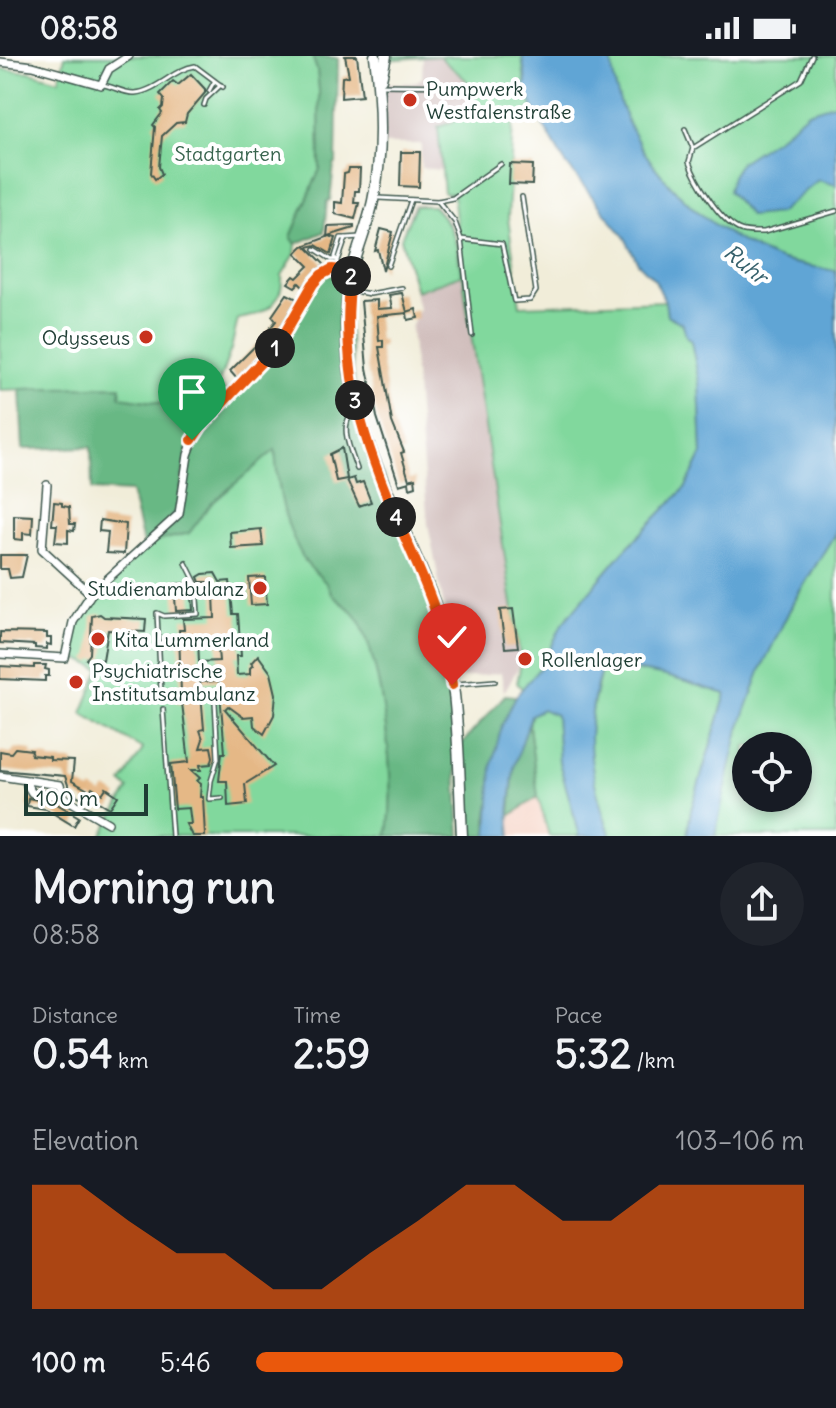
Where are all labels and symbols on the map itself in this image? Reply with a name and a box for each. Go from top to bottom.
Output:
place label: Pumpwerk Westfalenstraße [426,76,571,124]
marker: Pumpwerk Westfalenstraße [401,91,419,109]
park label: Stadtgarten [175,141,281,166]
water label: Ruhr [718,238,776,292]
pin: 2 [331,256,371,296]
place label: Odysseus [42,325,130,350]
marker: Odysseus [137,328,155,346]
pin: 1 [255,328,295,368]
pin [158,358,226,440]
pin: 3 [335,380,375,420]
pin: 4 [376,497,416,537]
place label: Studienambulanz [88,576,244,601]
marker: Studienambulanz [251,579,269,597]
pin [418,603,486,685]
place label: Kita Lummerland [114,627,270,652]
marker: Kita Lummerland [89,630,107,648]
place label: Rollenlager [541,647,642,672]
marker: Rollenlager [516,650,534,668]
place label: Psychiatrische Institutsambulanz [92,658,255,706]
marker: Psychiatrische Institutsambulanz [67,673,85,691]
scale bar [24,780,148,816]

